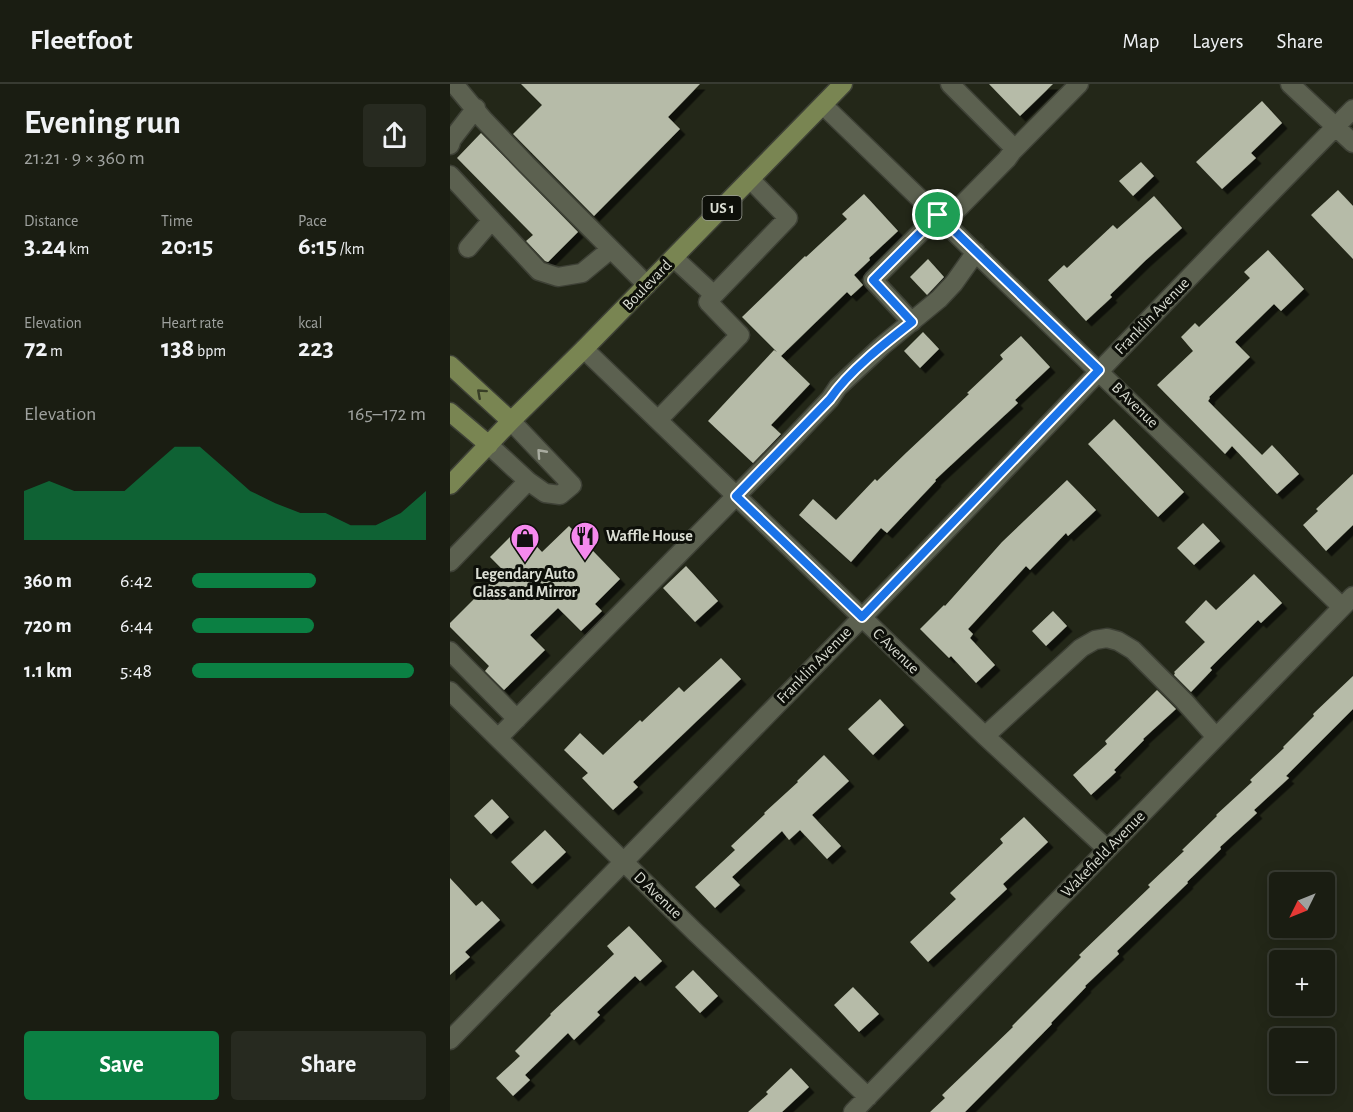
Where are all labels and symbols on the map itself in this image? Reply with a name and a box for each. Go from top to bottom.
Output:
pin [912,189,963,240]
road number: US 1 [702,196,742,220]
street label: Boulevard [619,257,675,313]
street label: Franklin Avenue [1112,275,1192,357]
street label: B Avenue [1109,379,1161,431]
one-way arrow [477,389,488,400]
one-way arrow [537,449,548,460]
restaurant icon: Waffle House [569,520,601,562]
shop icon: Legendary Auto Glass and Mirror [509,522,541,564]
place label: Waffle House [606,528,693,544]
place label: Legendary Auto Glass and Mirror [473,566,578,600]
street label: Franklin Avenue [774,624,854,706]
street label: C Avenue [870,625,922,677]
street label: Wakefield Avenue [1058,808,1148,900]
street label: D Avenue [631,869,685,921]
north arrow [1269,872,1335,938]

